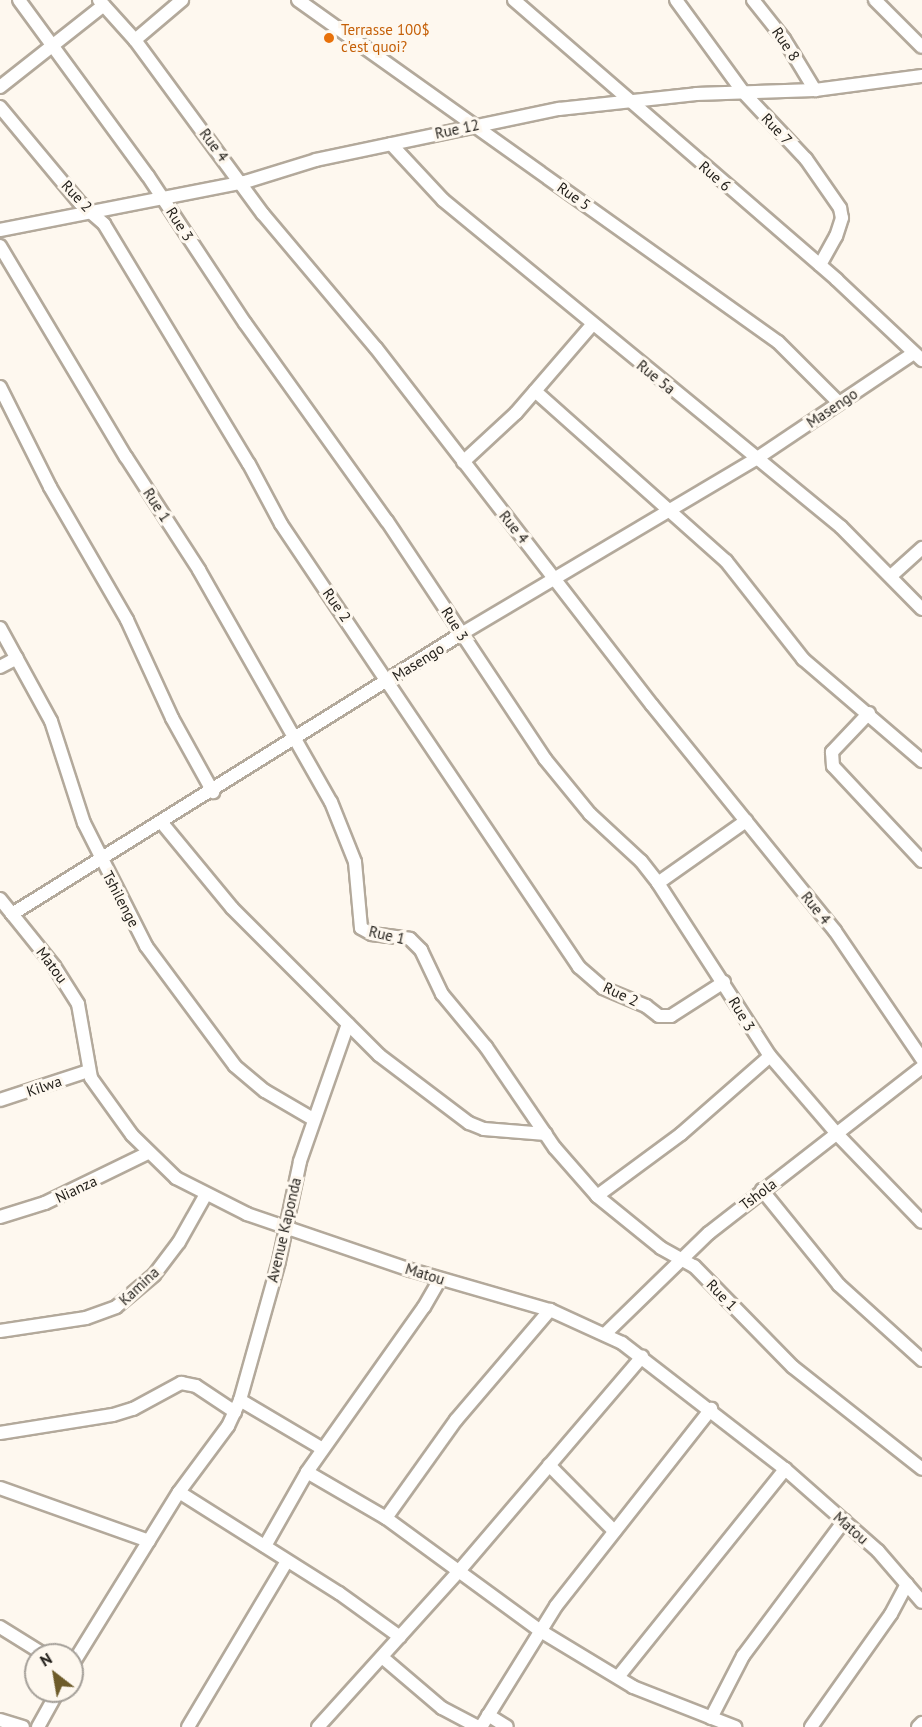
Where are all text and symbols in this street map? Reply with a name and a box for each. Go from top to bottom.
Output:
place label: Terrasse 100$ c'est quoi? [341,20,430,55]
street label: Rue 8 [768,24,804,64]
marker: Terrasse 100$ c'est quoi? [322,31,336,45]
street label: Rue 7 [758,109,796,149]
street label: Rue 12 [433,116,481,142]
street label: Rue 4 [196,125,232,165]
street label: Rue 6 [695,157,735,195]
street label: Rue 2 [58,176,96,216]
street label: Rue 5 [554,178,594,214]
street label: Rue 3 [162,204,198,244]
street label: Rue 5a [633,356,679,398]
street label: Masengo [803,384,861,432]
street label: Rue 1 [139,485,175,525]
street label: Rue 4 [495,507,533,547]
street label: Rue 2 [319,585,355,625]
street label: Rue 3 [438,604,472,644]
street label: Masengo [389,639,447,685]
street label: Tshilenge [99,868,143,930]
street label: Rue 4 [797,888,835,928]
street label: Rue 1 [367,922,407,948]
street label: Matou [33,943,71,987]
street label: Rue 2 [601,978,641,1010]
street label: Rue 3 [725,994,759,1034]
street label: Kilwa [24,1072,64,1100]
street label: Nianza [52,1172,100,1206]
street label: Tshola [736,1174,780,1214]
street label: Avenue Kaponda [263,1176,305,1284]
street label: Matou [403,1259,447,1289]
street label: Kamina [115,1263,163,1309]
street label: Rue 1 [703,1276,741,1314]
street label: Matou [830,1508,872,1548]
north arrow [24,1643,84,1703]
text: N [36,1648,55,1671]

